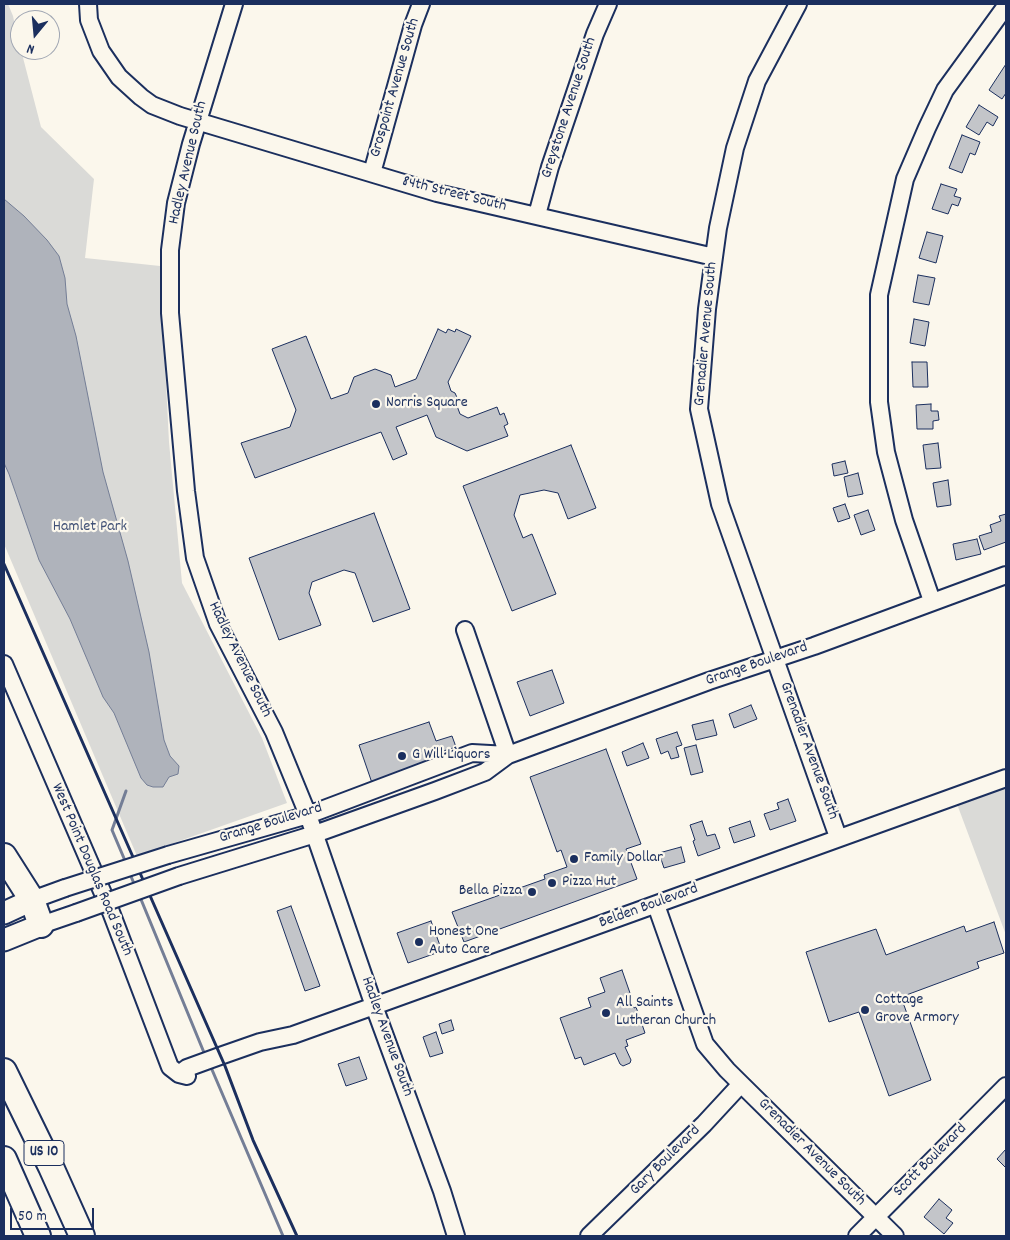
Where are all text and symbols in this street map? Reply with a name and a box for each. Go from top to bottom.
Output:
north arrow [10,10,60,60]
street label: Grospoint Avenue South [367,16,425,160]
street label: Greystone Avenue South [538,35,602,181]
text: N [25,38,37,59]
street label: Hadley Avenue South [165,99,213,227]
street label: 84th Street South [400,173,508,217]
street label: Grenadier Avenue South [691,261,723,407]
place label: Norris Square [386,394,468,414]
marker: Norris Square [370,398,382,410]
park label: Hamlet Park [53,518,127,538]
street label: Hadley Avenue South [203,599,275,721]
street label: Grange Boulevard [703,639,811,691]
street label: Grenadier Avenue South [774,680,842,822]
place label: G Will Liquors [412,746,490,766]
marker: G Will Liquors [396,750,408,762]
street label: West Point Douglas Road South [46,781,136,959]
street label: Grange Boulevard [217,799,325,849]
place label: Family Dollar [584,849,663,869]
marker: Family Dollar [568,853,580,865]
place label: Pizza Hut [562,873,617,893]
marker: Pizza Hut [546,877,558,889]
street label: Belden Boulevard [597,880,701,934]
place label: Bella Pizza [459,882,522,902]
marker: Bella Pizza [526,886,538,898]
place label: Honest One Auto Care [429,923,499,961]
marker: Honest One Auto Care [413,936,425,948]
street label: Hadley Avenue South [355,975,417,1099]
place label: Cottage Grove Armory [875,991,959,1029]
place label: All Saints Lutheran Church [616,994,716,1032]
marker: Cottage Grove Armory [859,1004,871,1016]
marker: All Saints Lutheran Church [600,1007,612,1019]
street label: Grenadier Avenue South [753,1095,869,1211]
street label: Scott Boulevard [890,1120,972,1202]
street label: Gary Boulevard [627,1122,705,1200]
road number: US 10 [24,1140,64,1166]
scale bar [12,1198,96,1230]
text: 50 m [18,1206,47,1228]

